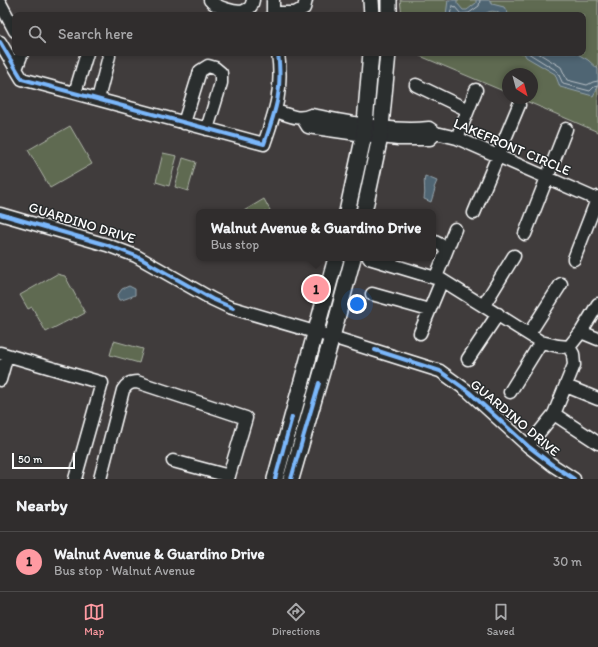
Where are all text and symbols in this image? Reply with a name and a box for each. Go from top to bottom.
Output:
search box [12,12,586,56]
icon: search [26,23,48,45]
text: Search here [58,25,133,43]
north arrow [502,68,538,104]
street label: LAKEFRONT CIRCLE [451,115,573,179]
street label: GUARDINO DRIVE [26,199,138,247]
popup [196,209,436,261]
text: Walnut Avenue & Guardino Drive [211,219,421,237]
text: Bus stop [211,237,259,252]
pin: 1 [303,274,329,304]
your location [347,294,367,314]
street label: GUARDINO DRIVE [467,376,563,460]
scale bar [12,451,75,470]
text: 50 m [18,453,42,466]
text: Nearby [16,495,68,515]
text: Walnut Avenue & Guardino Drive [54,545,265,563]
text: 1 [26,554,32,569]
text: 30 m [553,554,582,569]
text: Bus stop · Walnut Avenue [54,563,195,578]
tab: Map [83,601,105,638]
tab: Directions [272,601,320,638]
tab: Saved [487,601,515,638]

